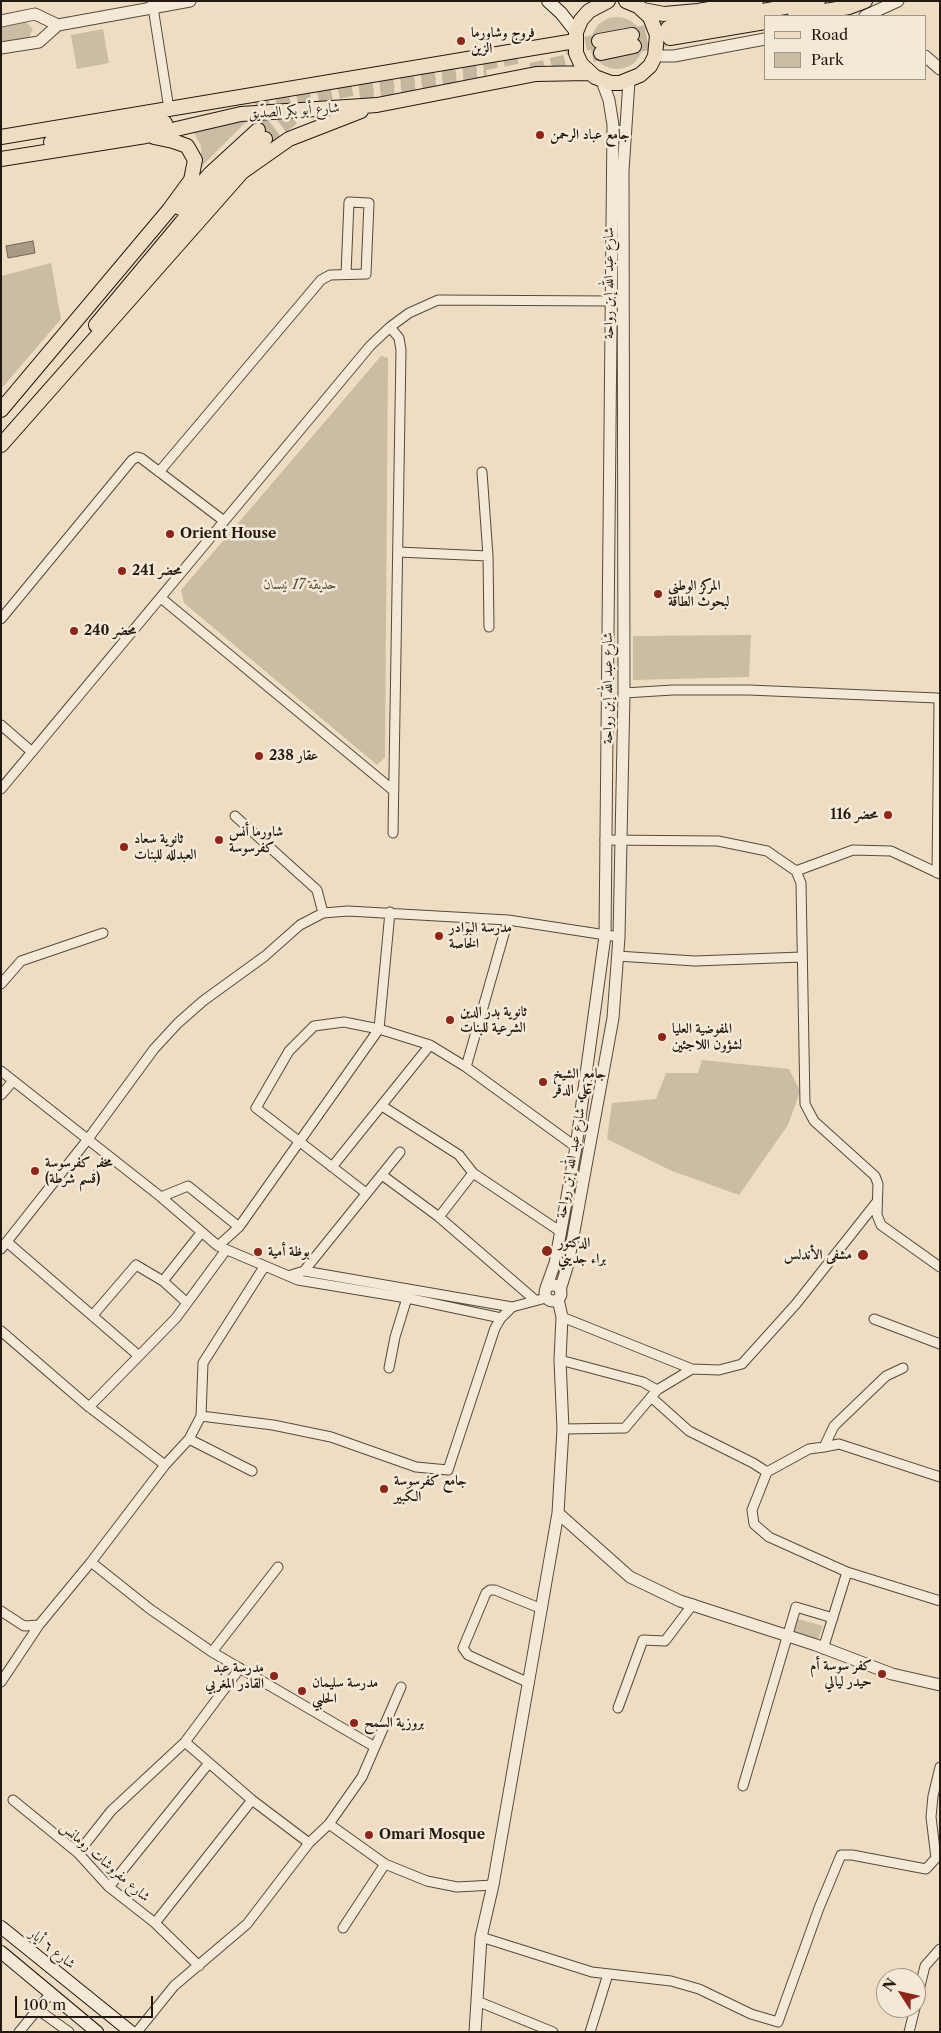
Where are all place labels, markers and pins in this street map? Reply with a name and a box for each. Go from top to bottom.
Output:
place label: فروج وشاورما الزين [471,25,535,58]
marker: فروج وشاورما الزين [455,35,467,47]
place label: جامع عباد الرحمن [550,127,630,143]
marker: جامع عباد الرحمن [534,129,546,141]
place label: Orient House [180,526,276,542]
marker: Orient House [164,528,176,540]
place label: محضر 241 [132,563,182,579]
marker: محضر 241 [116,565,128,577]
place label: المركز الوطني لبحوث الطاقة [668,578,730,610]
marker: المركز الوطني لبحوث الطاقة [652,588,664,600]
place label: محضر 240 [84,623,136,639]
marker: محضر 240 [68,625,80,637]
place label: عقار 238 [269,748,318,764]
marker: عقار 238 [253,750,265,762]
place label: محضر 116 [830,807,878,823]
marker: محضر 116 [882,809,894,821]
place label: شاورما أنس كفرسوسة [229,824,283,856]
place label: ثانوية سعاد العبدلله للبنات [134,831,197,864]
marker: شاورما أنس كفرسوسة [213,834,225,846]
marker: ثانوية سعاد العبدلله للبنات [118,841,130,853]
place label: مدرسة البوادر الخاصة [449,920,512,952]
marker: مدرسة البوادر الخاصة [433,930,445,942]
place label: ثانوية بدر الدين الشرعية للبنات [460,1004,527,1036]
marker: ثانوية بدر الدين الشرعية للبنات [444,1014,456,1026]
place label: المفوضية العليا لشؤون اللاجئين [672,1021,742,1054]
marker: المفوضية العليا لشؤون اللاجئين [656,1031,668,1043]
place label: جامع الشيخ علي الدقر [553,1066,606,1098]
marker: جامع الشيخ علي الدقر [537,1076,549,1088]
place label: مخفر كفرسوسة (قسم شرطة) [45,1155,112,1188]
marker: مخفر كفرسوسة (قسم شرطة) [29,1165,41,1177]
place label: الدكتور براء جديني [558,1235,606,1268]
place label: بوظة أمية [268,1244,310,1260]
marker: الدكتور براء جديني [540,1244,554,1258]
marker: بوظة أمية [252,1246,264,1258]
place label: مشفى الأندلس [784,1247,852,1263]
marker: مشفى الأندلس [856,1248,870,1262]
place label: جامع كفرسوسة الكبير [394,1473,467,1505]
marker: جامع كفرسوسة الكبير [378,1483,390,1495]
place label: كفر سوسة أم حيدر ليالي [810,1658,872,1690]
place label: مدرسة عبد القادر المغربي [205,1660,264,1692]
marker: كفر سوسة أم حيدر ليالي [876,1668,888,1680]
marker: مدرسة عبد القادر المغربي [268,1670,280,1682]
place label: مدرسة سليمان الحلبي [312,1675,378,1708]
marker: مدرسة سليمان الحلبي [296,1685,308,1697]
place label: بروزية السمح [364,1715,424,1731]
marker: بروزية السمح [348,1717,360,1729]
place label: Omari Mosque [379,1827,485,1843]
marker: Omari Mosque [363,1829,375,1841]

